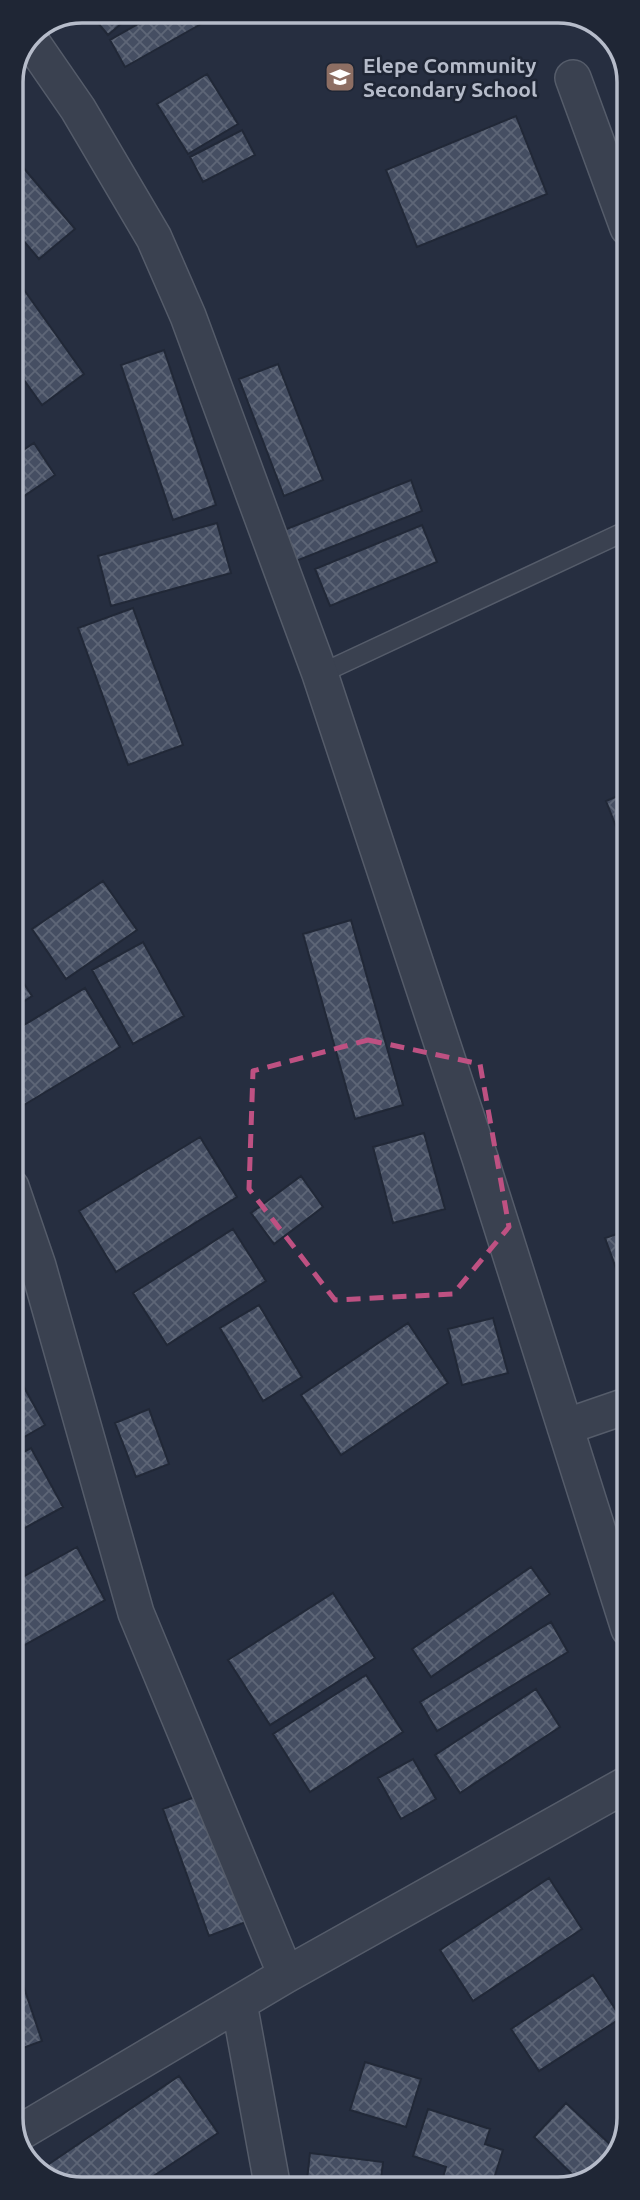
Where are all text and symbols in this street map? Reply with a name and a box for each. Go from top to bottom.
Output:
place label: Elepe Community Secondary School [363,53,537,101]
school or university icon: Elepe Community Secondary School [323,60,357,94]

